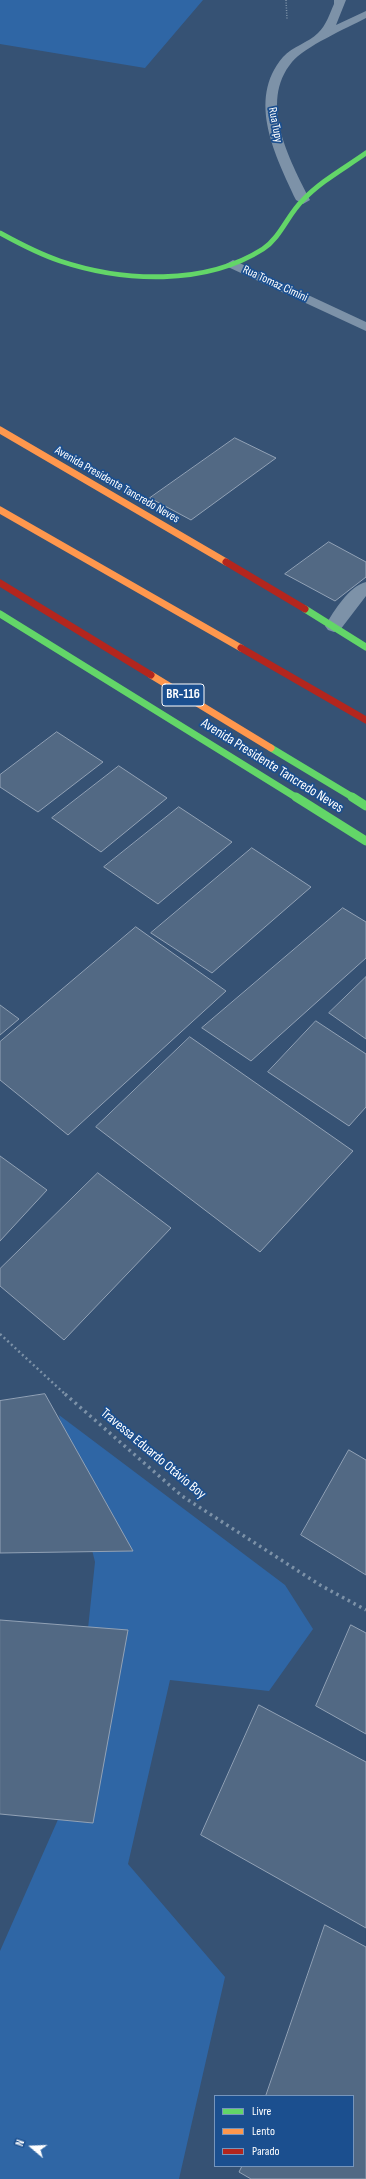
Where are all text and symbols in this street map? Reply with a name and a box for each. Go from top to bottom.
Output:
street label: Rua Tupy [265,106,285,144]
street label: Rua Tomaz Cimini [240,263,310,305]
street label: Avenida Presidente Tancredo Neves [52,443,182,527]
road number: BR-116 [162,684,204,706]
street label: Avenida Presidente Tancredo Neves [198,715,346,817]
street label: Travessa Eduardo Otávio Boy [97,1405,209,1503]
legend [214,2095,354,2167]
text: Livre [252,2104,271,2119]
text: Lento [252,2124,275,2139]
north arrow [12,2127,52,2167]
text: N [13,2138,27,2148]
text: Parado [252,2144,279,2159]

